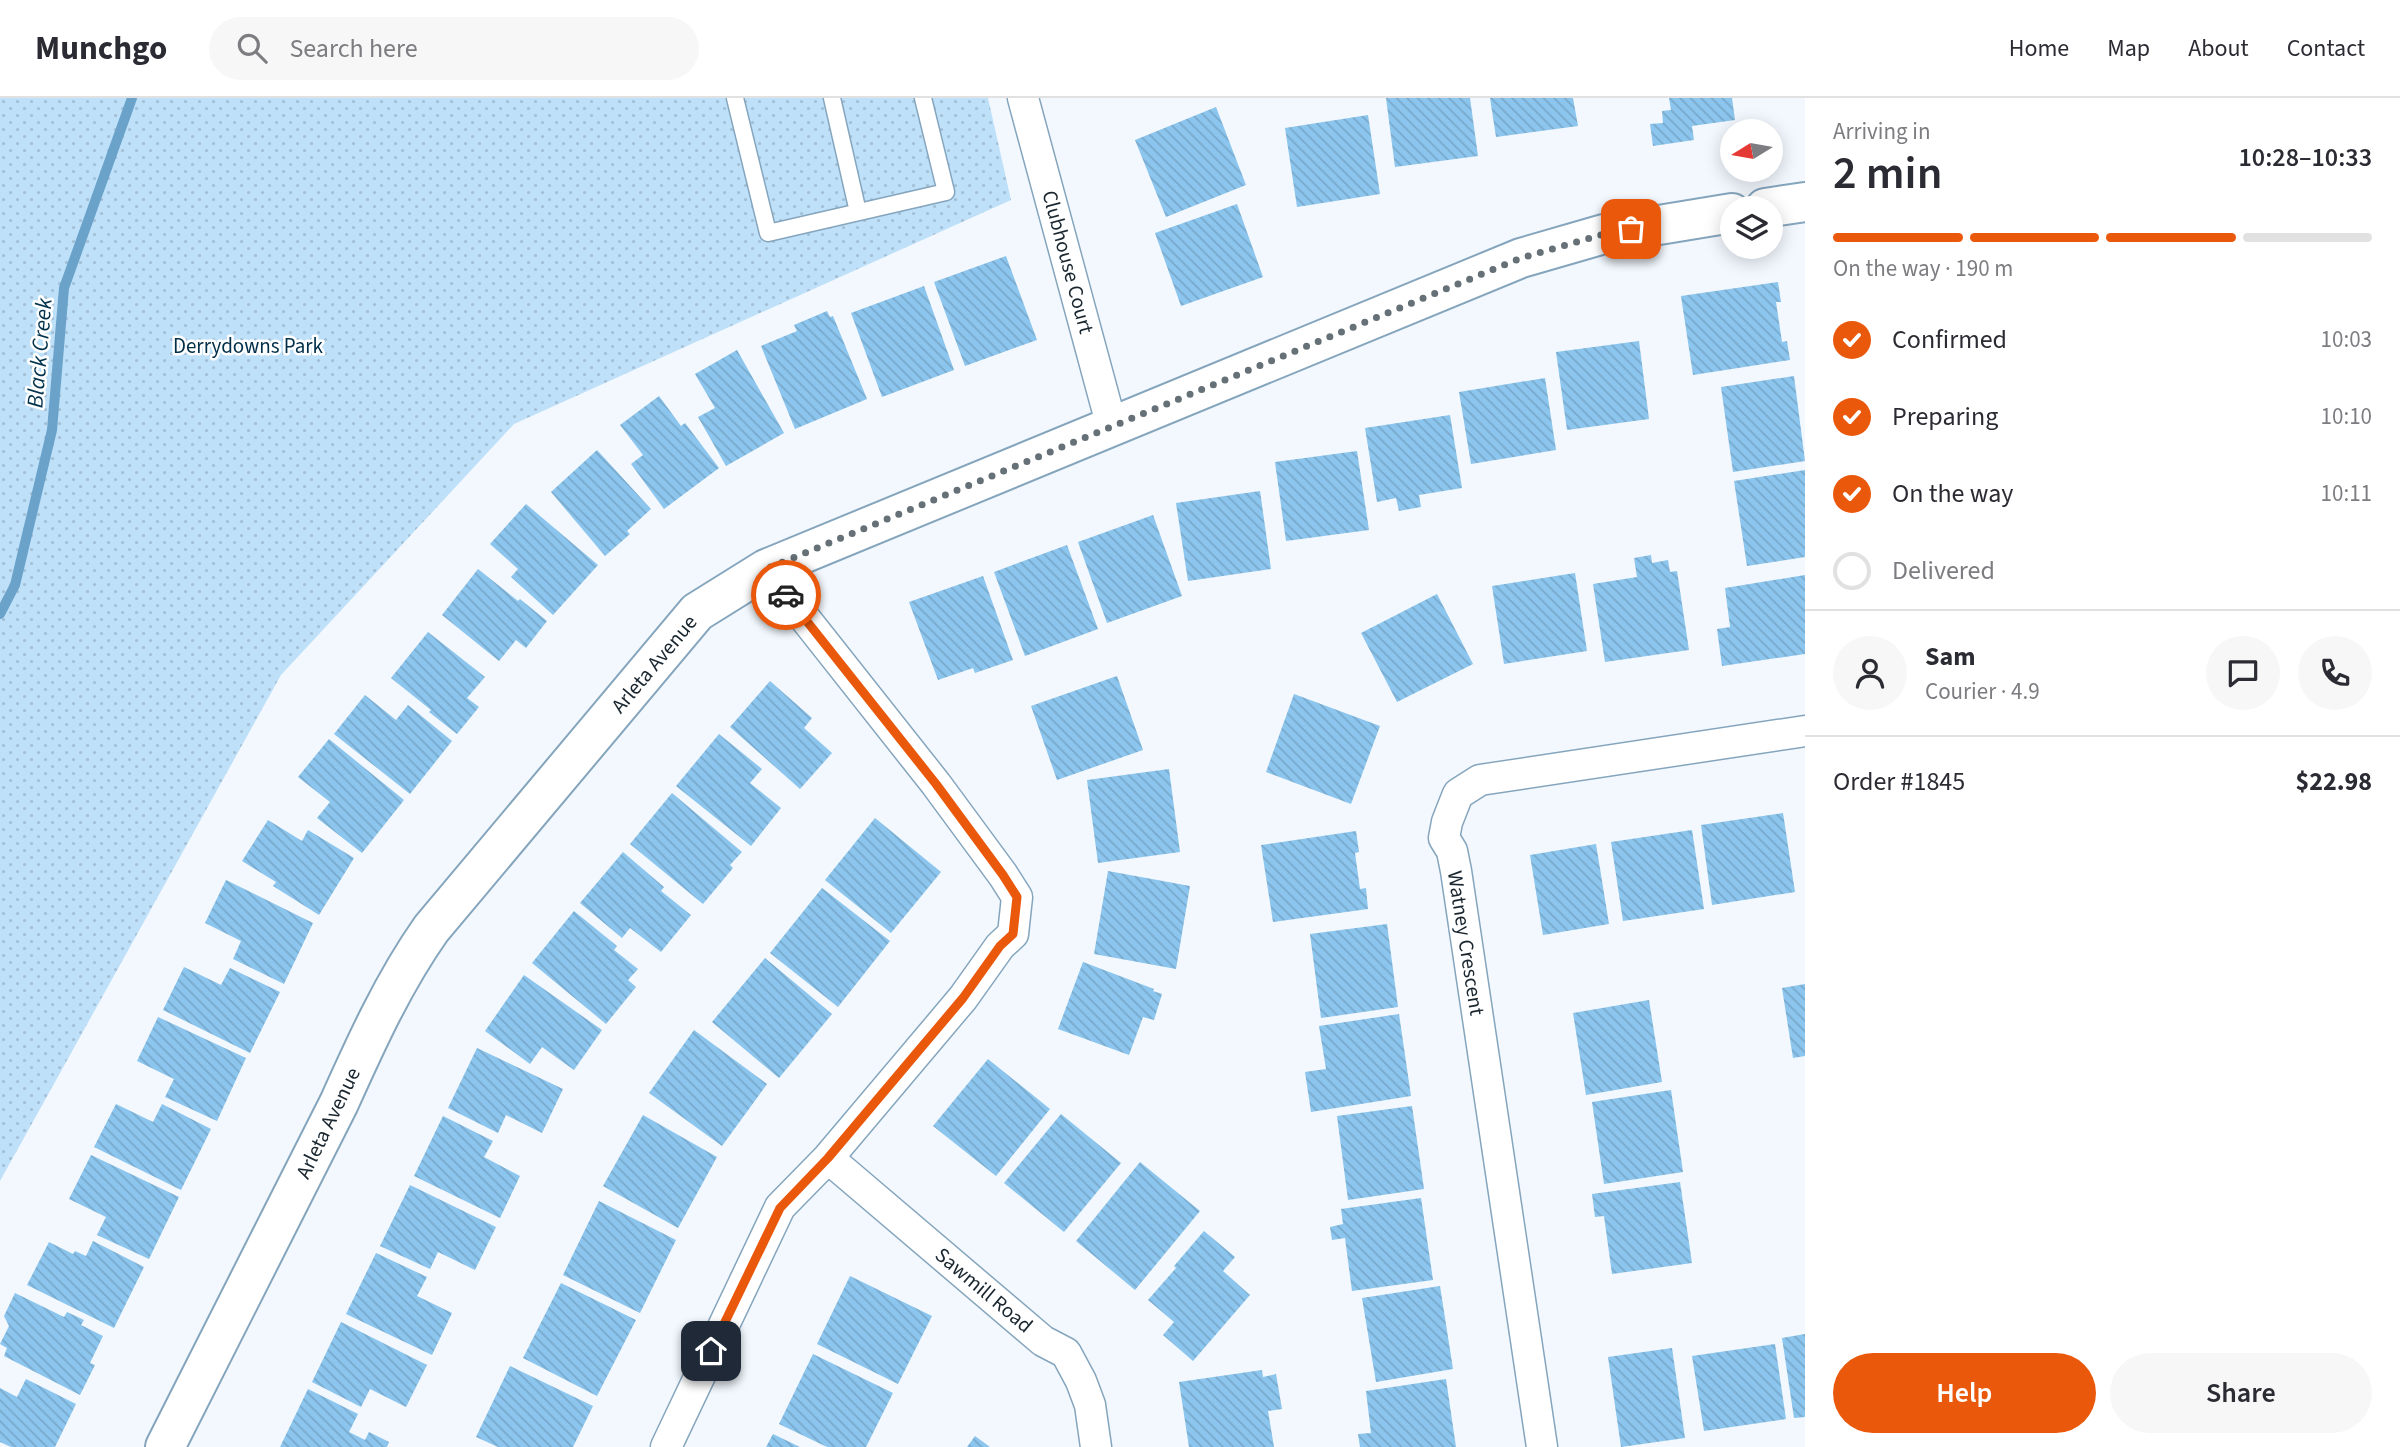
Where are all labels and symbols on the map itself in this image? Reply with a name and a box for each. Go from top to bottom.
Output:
north arrow [1720,119,1783,182]
street label: Clubhouse Court [1034,187,1102,337]
pin [1601,199,1661,259]
water label: Black Creek [18,296,61,409]
park label: Derrydowns Park [173,331,324,361]
courier [751,560,821,630]
street label: Arleta Avenue [604,608,704,720]
street label: Watney Crescent [1440,869,1492,1017]
street label: Arleta Avenue [288,1062,368,1184]
street label: Sawmill Road [929,1240,1039,1340]
pin [681,1321,741,1381]

